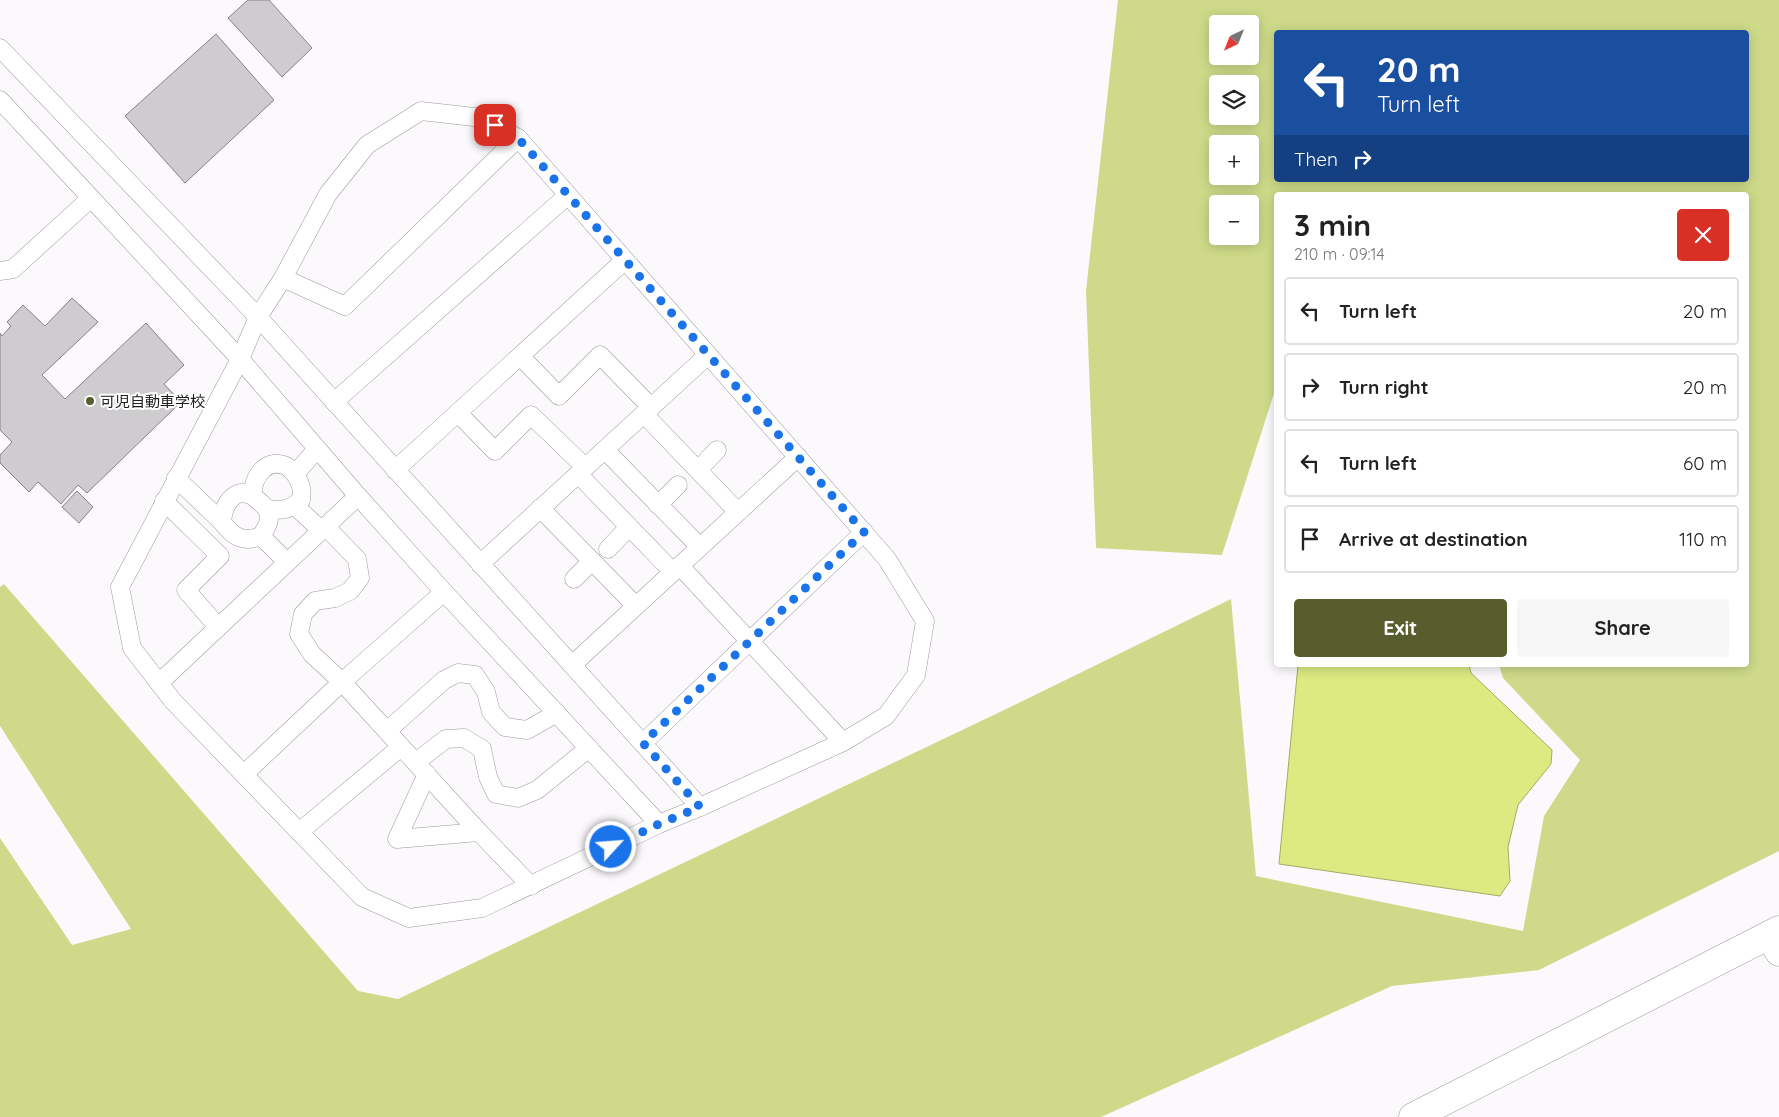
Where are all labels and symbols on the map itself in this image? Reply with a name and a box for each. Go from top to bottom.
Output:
north arrow [1209,15,1259,65]
pin [474,104,516,146]
place label: 可児自動車学校 [100,392,205,411]
marker: 可児自動車学校 [84,395,96,407]
position arrow [584,820,636,872]

